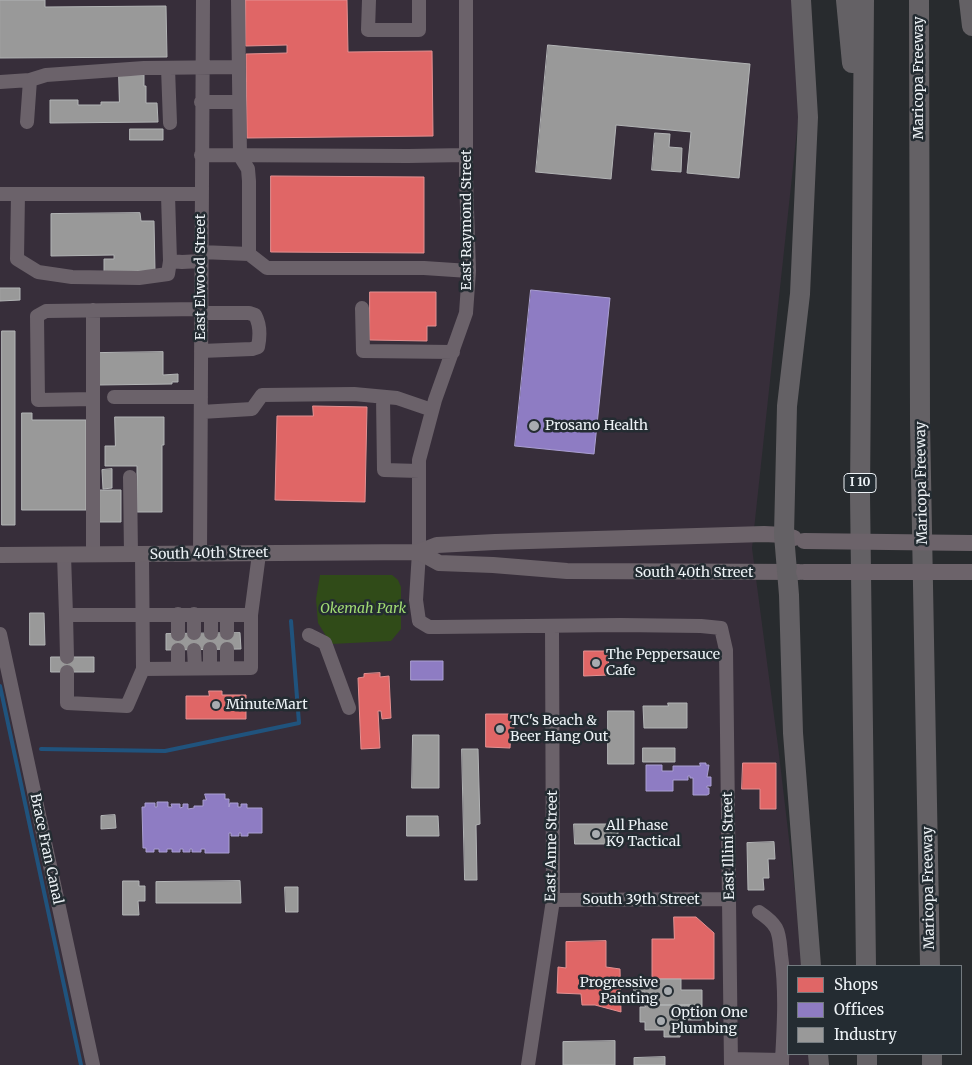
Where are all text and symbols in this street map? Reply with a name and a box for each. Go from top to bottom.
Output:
street label: Maricopa Freeway [911,16,927,140]
street label: East Raymond Street [459,150,475,290]
street label: East Elwood Street [193,214,209,340]
place label: Prosano Health [545,418,648,434]
marker: Prosano Health [527,419,541,433]
street label: Maricopa Freeway [913,421,931,545]
road number: I 10 [844,473,876,492]
street label: South 40th Street [150,545,268,563]
street label: South 40th Street [635,565,753,581]
park label: Okemah Park [320,601,406,617]
place label: The Peppersauce Cafe [606,647,720,680]
marker: The Peppersauce Cafe [590,657,602,669]
place label: MinuteMart [226,697,308,713]
marker: MinuteMart [210,699,222,711]
place label: TC's Beach & Beer Hang Out [510,713,608,746]
marker: TC's Beach & Beer Hang Out [494,723,506,735]
street label: East Anne Street [543,790,561,902]
street label: Brace Fran Canal [26,792,66,906]
street label: East Illini Street [720,792,738,900]
place label: All Phase K9 Tactical [606,818,681,850]
street label: Maricopa Freeway [920,826,938,950]
marker: All Phase K9 Tactical [590,828,602,840]
street label: South 39th Street [582,892,700,908]
legend [787,965,962,1055]
place label: Progressive Painting [580,975,658,1008]
text: Shops [834,975,878,994]
marker: Progressive Painting [662,985,674,997]
text: Offices [834,1000,884,1019]
place label: Option One Plumbing [671,1005,748,1038]
marker: Option One Plumbing [655,1015,667,1027]
text: Industry [834,1025,897,1044]

